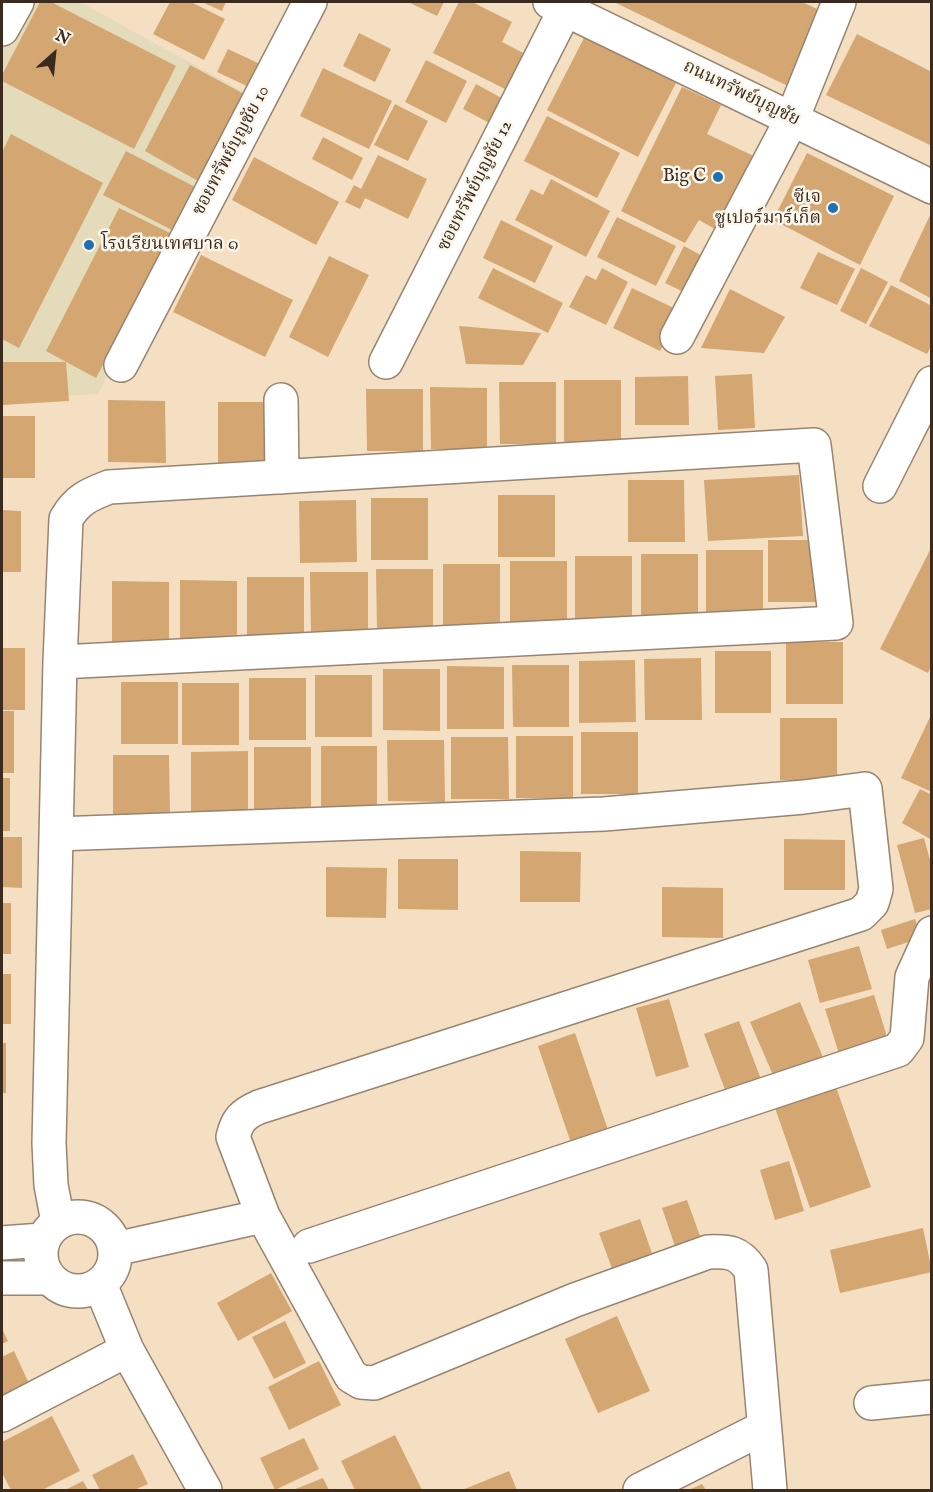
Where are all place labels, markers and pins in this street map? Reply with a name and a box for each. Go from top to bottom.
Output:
place label: Big C [663,166,706,188]
marker: Big C [711,170,725,184]
place label: ซีเจ ซูเปอร์มาร์เก็ต [715,187,821,230]
marker: ซีเจ ซูเปอร์มาร์เก็ต [826,201,840,215]
place label: โรงเรียนเทศบาล ๑ [101,234,239,256]
marker: โรงเรียนเทศบาล ๑ [82,238,96,252]

